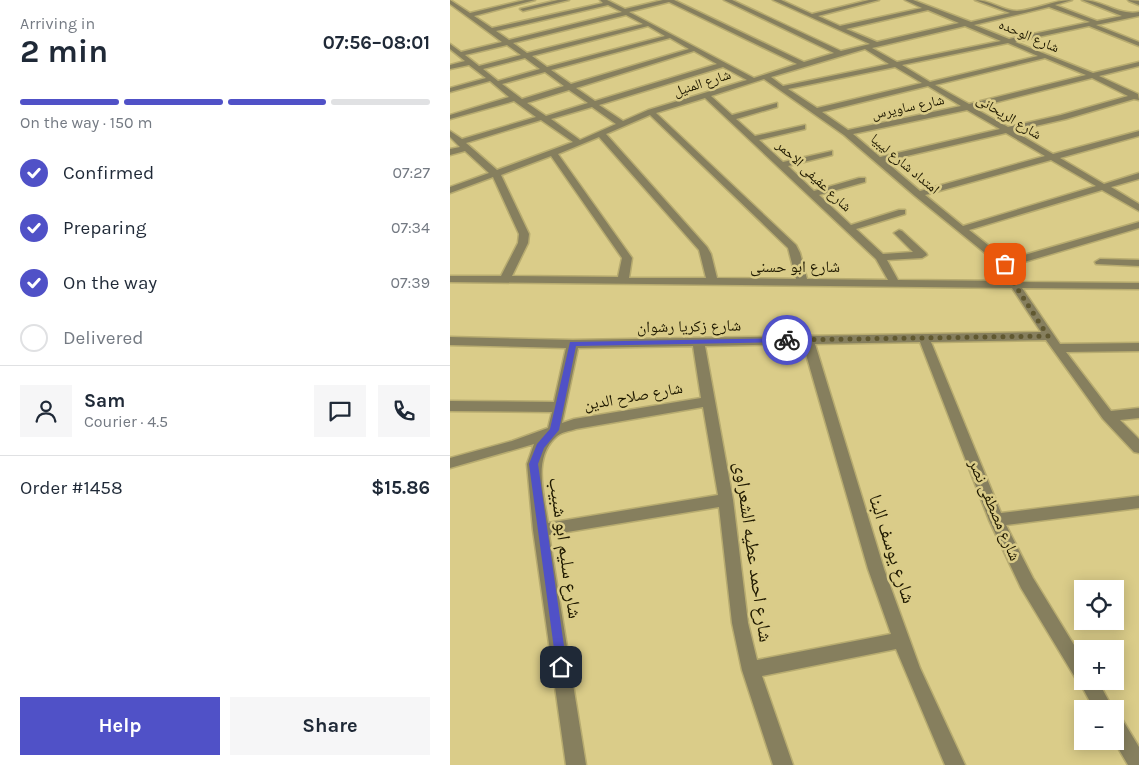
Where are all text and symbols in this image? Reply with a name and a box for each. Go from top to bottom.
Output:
text: Arriving in [20,14,95,33]
street label: شارع الوحده [996,16,1062,57]
text: 07:56–08:01 [323,32,430,54]
text: 2 min [20,33,108,70]
street label: شارع المنيل [671,66,733,101]
street label: شارع ساويرس [870,91,946,124]
street label: شارع الريحانى [973,91,1045,144]
text: On the way · 150 m [20,113,152,132]
street label: امتداد شارع ليبيا [867,130,943,198]
street label: شارع عفيفى الاحمر [771,136,855,216]
icon: check [20,159,48,187]
text: Confirmed [63,162,154,184]
text: 07:27 [393,163,430,182]
icon: check [20,214,48,242]
text: Preparing [63,217,146,239]
text: 07:34 [391,218,430,237]
pin [984,243,1026,285]
icon: bag [991,250,1019,278]
street label: شارع ابو حسنى [750,257,840,277]
icon: check [20,269,48,297]
text: On the way [63,272,157,294]
text: 07:39 [391,273,430,292]
courier [762,315,812,365]
street label: شارع زكريا رشوان [637,316,741,337]
icon: bike [773,326,801,354]
text: Delivered [63,327,143,349]
street label: شارع صلاح الدين [582,378,684,415]
button: person [20,385,72,437]
button: chat [314,385,366,437]
button: phone [378,385,430,437]
text: Sam [84,390,125,412]
text: Courier · 4.5 [84,412,168,431]
street label: شارع مصطفى نصر [964,456,1025,564]
street label: شارع احمد عطيه الشعراوى [729,460,777,644]
street label: شارع سليم ابو شبيب [543,476,586,620]
text: Order #1458 [20,477,123,499]
text: $15.86 [371,477,430,499]
street label: شارع يوسف البنا [864,492,920,606]
map controls [1074,580,1124,750]
button: locate [1074,580,1124,630]
button: + [1074,640,1124,690]
pin [540,646,582,688]
icon: home [547,653,575,681]
button: Help [20,697,220,755]
button: Share [230,697,430,755]
button: − [1074,700,1124,750]

